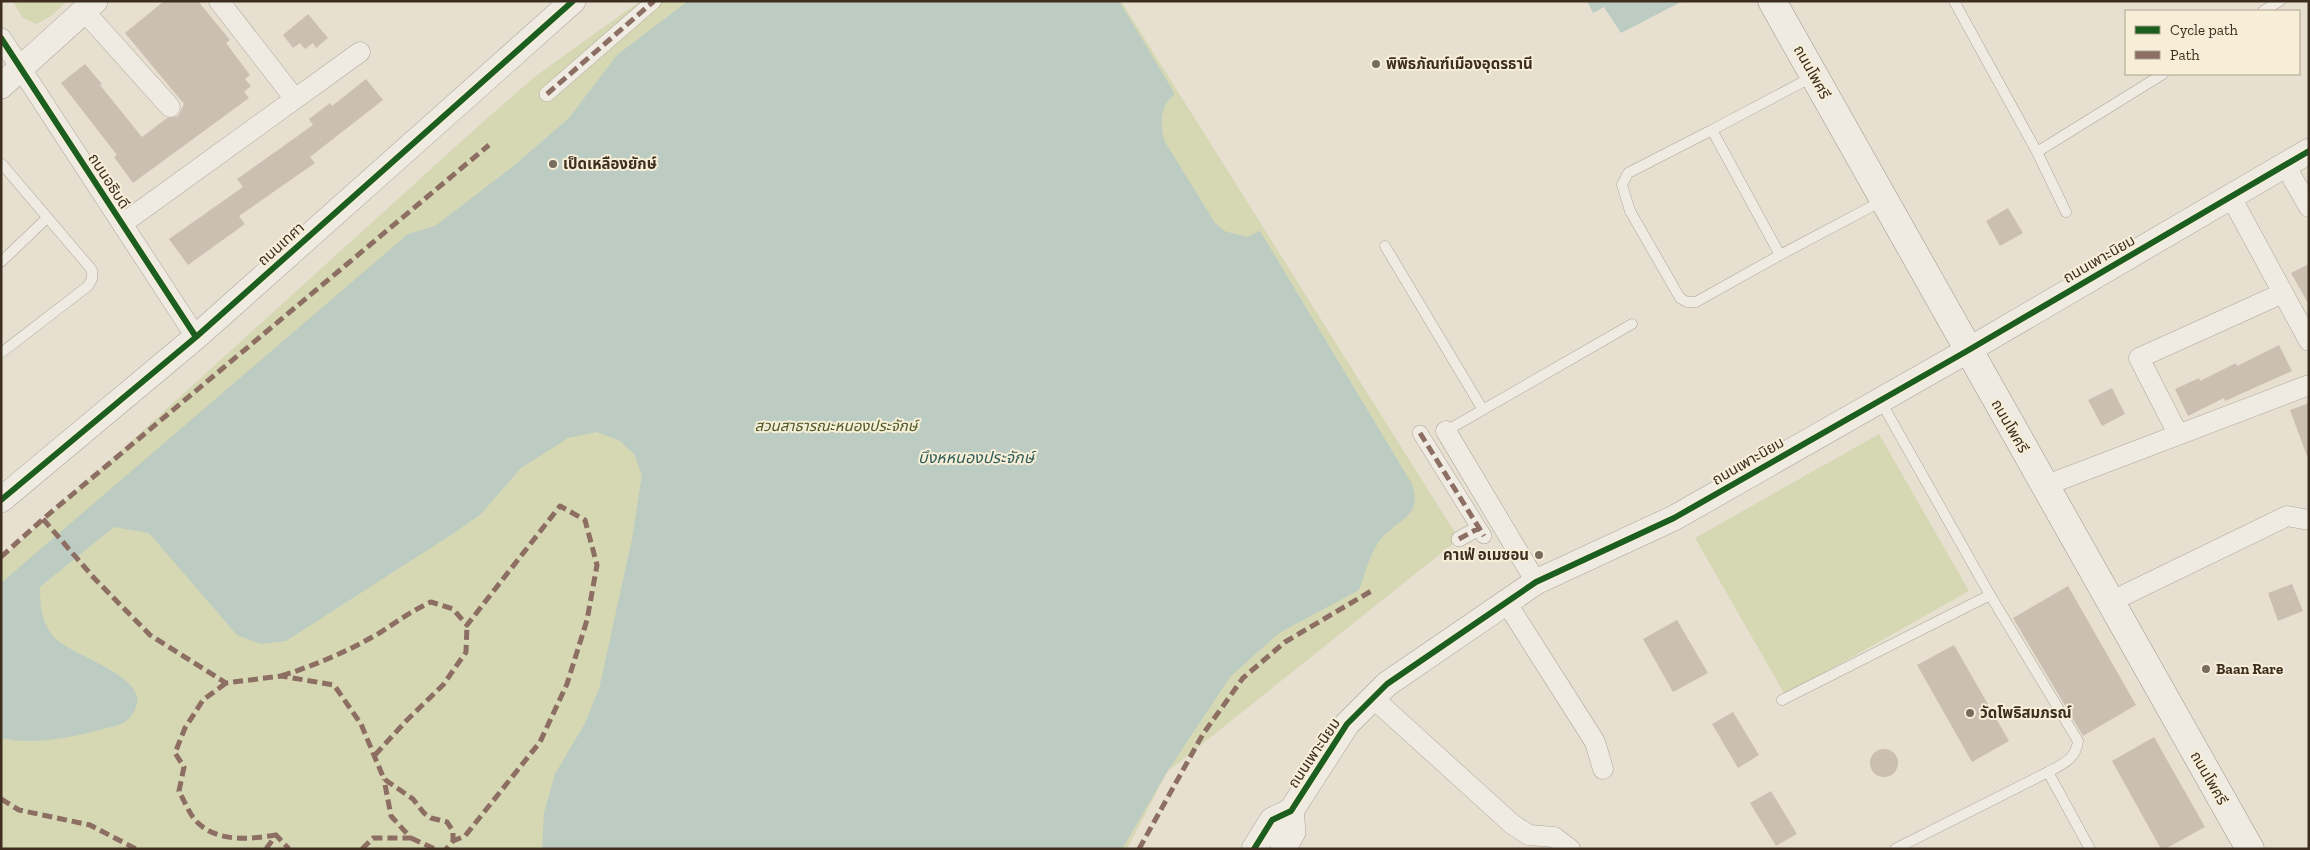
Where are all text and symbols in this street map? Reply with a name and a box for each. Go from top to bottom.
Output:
legend [2125,10,2300,75]
text: Cycle path [2170,21,2239,39]
street label: ถนนโพศรี [1790,42,1834,102]
text: Path [2170,46,2200,64]
place label: พิพิธภัณฑ์เมืองอุดรธานี [1386,55,1533,73]
marker: พิพิธภัณฑ์เมืองอุดรธานี [1370,58,1382,70]
street label: ถนนอธิบดี [84,150,134,212]
place label: เป็ดเหลืองยักษ์ [563,155,657,173]
marker: เป็ดเหลืองยักษ์ [547,158,559,170]
street label: ถนนเทศา [254,218,308,270]
street label: ถนนเพาะนิยม [2060,231,2138,287]
street label: ถนนโพศรี [1987,396,2033,456]
park label: สวนสาธารณะหนองประจักษ์ [755,417,920,435]
street label: ถนนเพาะนิยม [1709,433,1787,489]
water label: บึงหหนองประจักษ์ [918,448,1037,467]
place label: คาเฟ่ อเมซอน [1443,546,1529,564]
marker: คาเฟ่ อเมซอน [1533,549,1545,561]
place label: Baan Rare [2216,660,2283,678]
marker: Baan Rare [2200,663,2212,675]
place label: วัดโพธิสมภรณ์ [1980,704,2072,722]
marker: วัดโพธิสมภรณ์ [1964,707,1976,719]
street label: ถนนเพาะนิยม [1284,715,1344,791]
street label: ถนนโพศรี [2186,748,2232,808]

